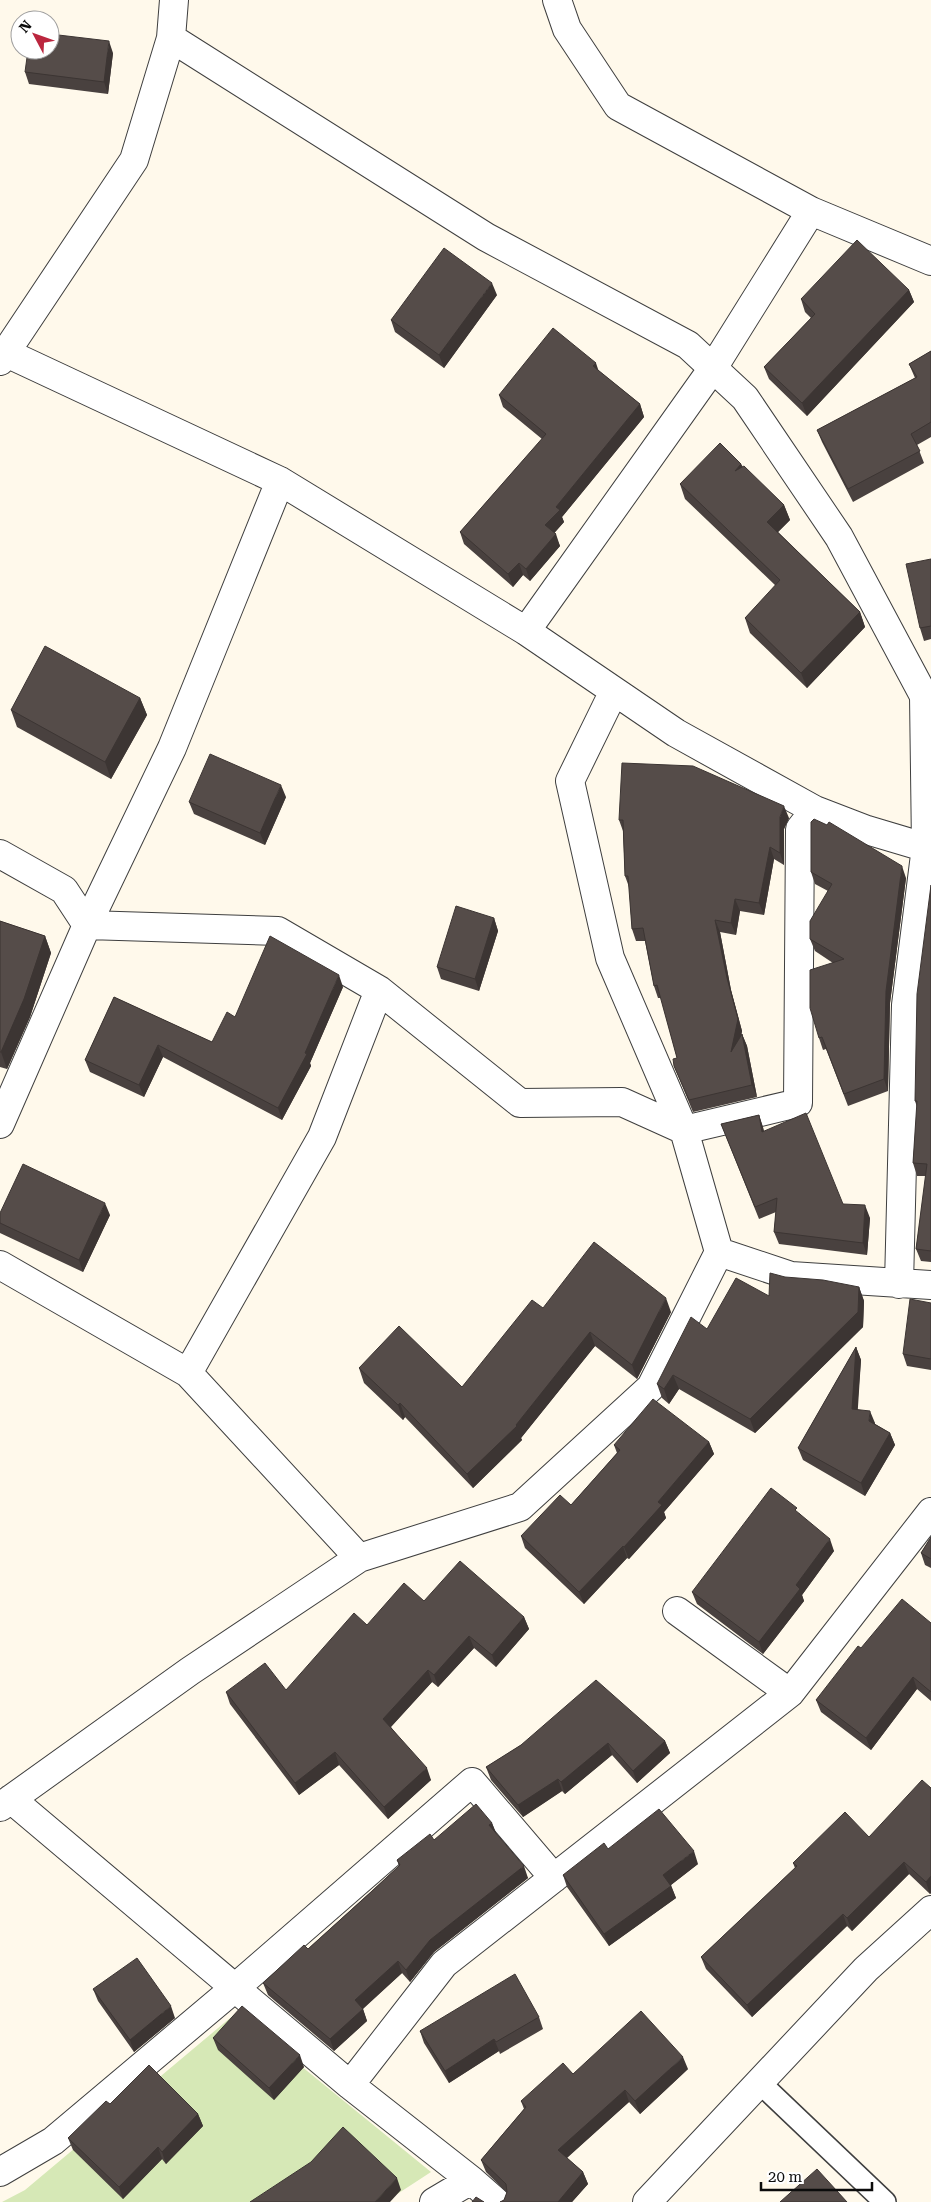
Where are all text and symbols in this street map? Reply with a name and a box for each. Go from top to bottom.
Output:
north arrow [10,10,60,60]
text: N [16,17,35,36]
scale bar [761,2160,872,2192]
text: 20 m [768,2168,803,2186]

